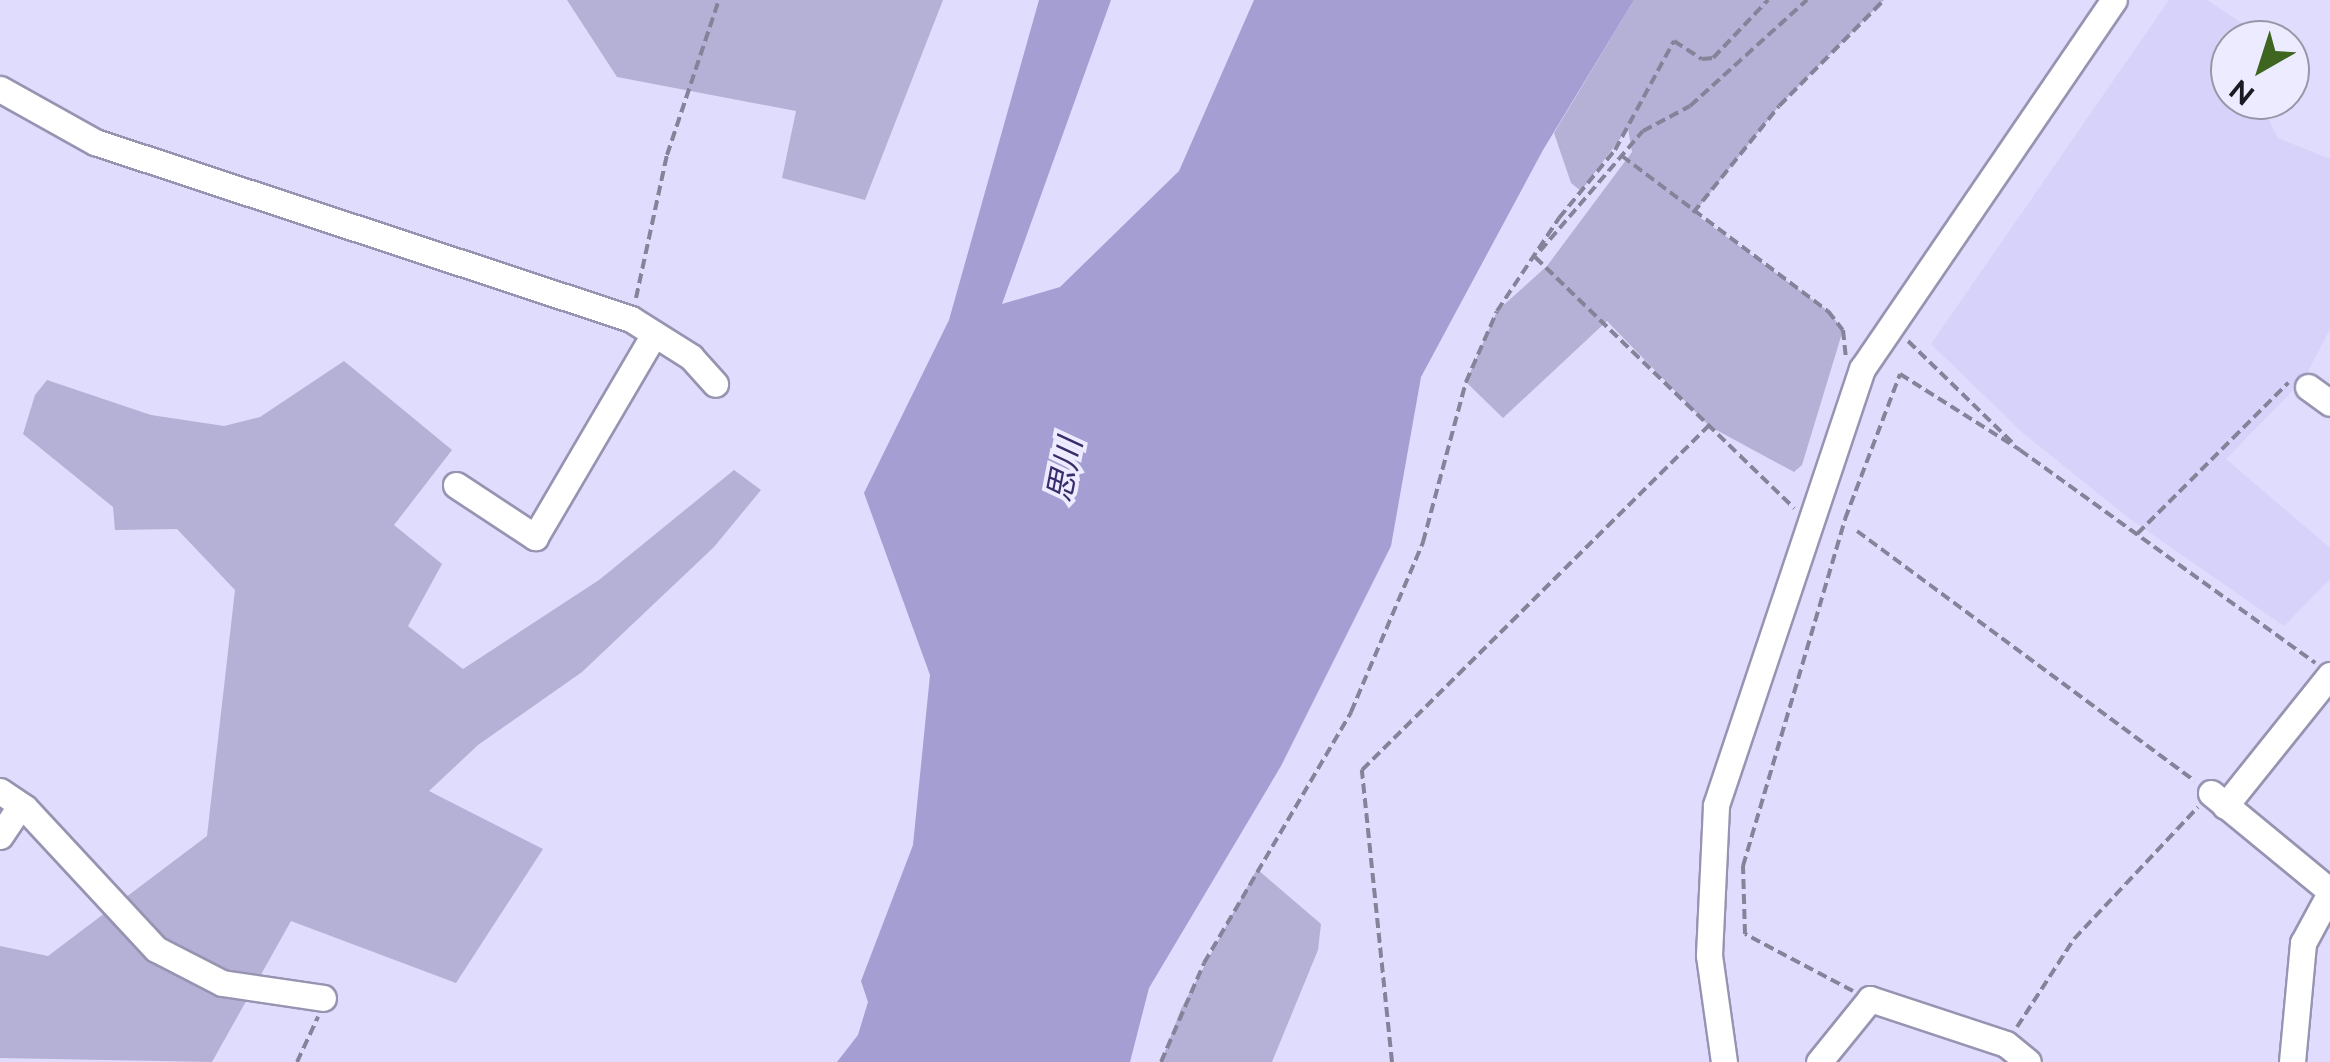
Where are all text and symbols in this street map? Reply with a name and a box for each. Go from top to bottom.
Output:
north arrow [2210,20,2310,120]
text: N [2223,73,2261,112]
water label: 思川 [1040,435,1090,505]

